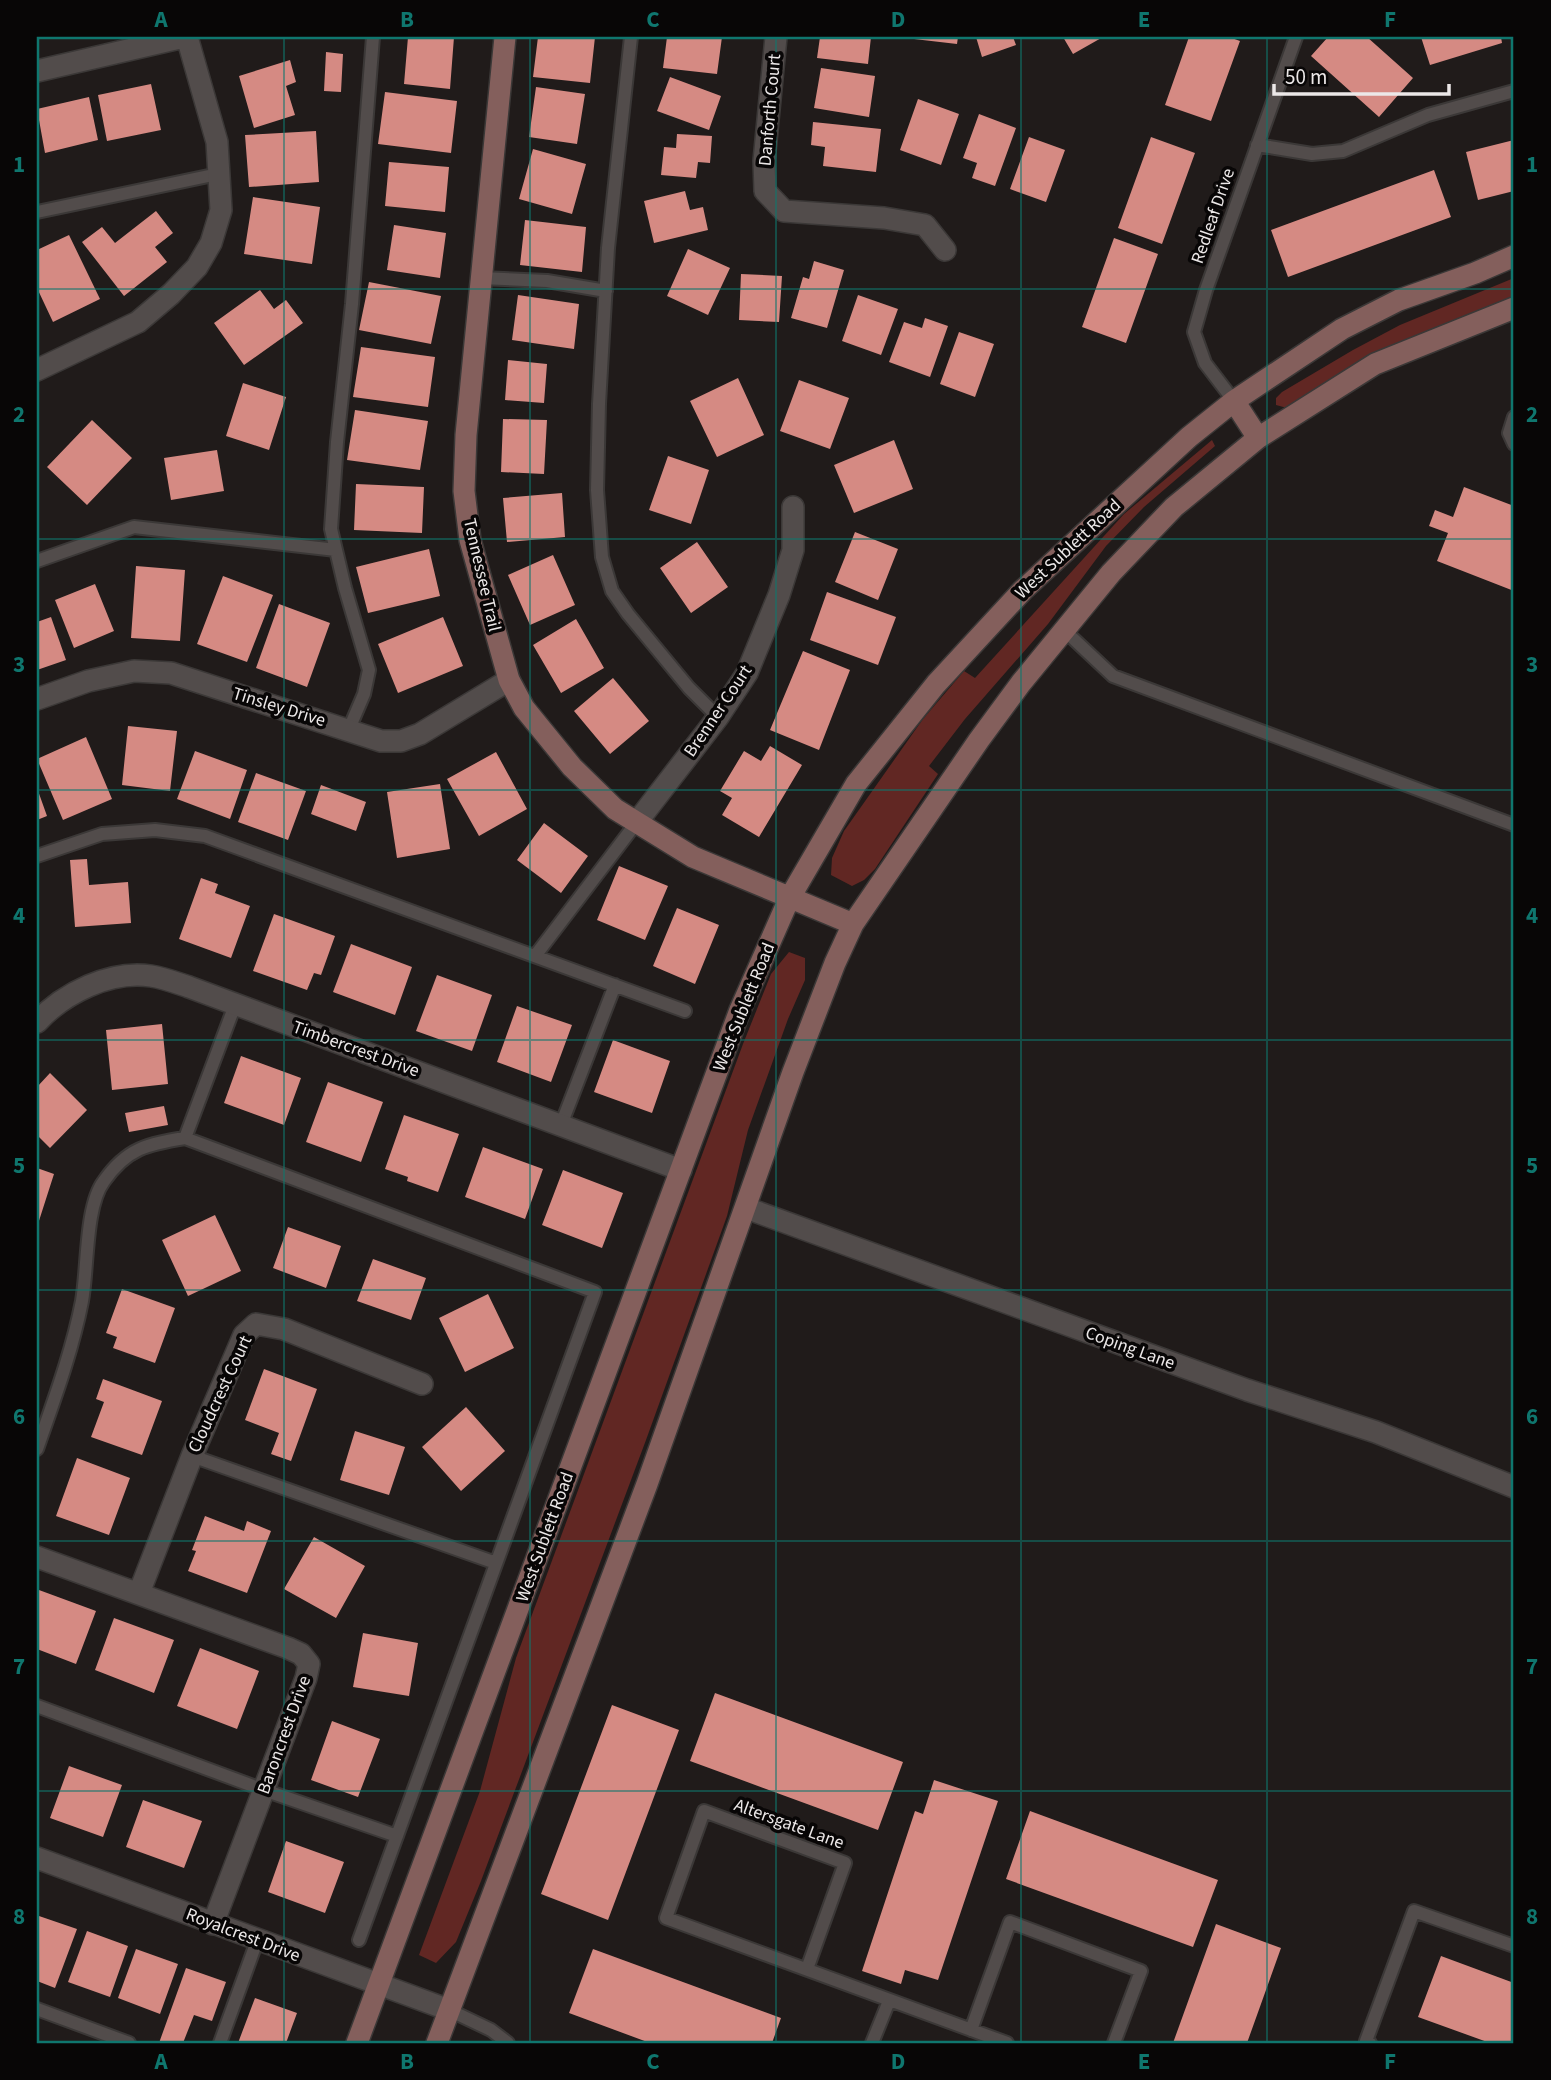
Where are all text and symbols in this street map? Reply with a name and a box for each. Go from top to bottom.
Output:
text: A [153,3,168,36]
text: B [400,3,414,36]
text: C [646,3,660,36]
text: D [891,3,905,36]
text: E [1138,3,1150,36]
text: F [1384,3,1396,36]
scale bar [1274,52,1450,96]
street label: Danforth Court [753,53,787,167]
text: 50 m [1285,62,1327,92]
text: 1 [13,148,25,181]
text: 1 [1526,148,1538,181]
street label: Redleaf Drive [1185,165,1241,267]
text: 2 [13,398,25,431]
text: 2 [1526,398,1538,431]
street label: West Sublett Road [1009,493,1127,605]
street label: Tennessee Trail [457,516,507,634]
text: 3 [13,648,25,681]
text: 3 [1526,648,1538,681]
street label: Brenner Court [678,660,758,762]
street label: Tinsley Drive [229,681,329,733]
text: 4 [13,899,25,932]
text: 4 [1526,899,1538,932]
street label: West Sublett Road [707,939,781,1075]
street label: Timbercrest Drive [289,1015,423,1084]
text: 5 [13,1149,25,1182]
text: 5 [1526,1149,1538,1182]
street label: Coping Lane [1082,1320,1178,1376]
street label: Cloudcrest Court [182,1331,258,1457]
text: 6 [13,1400,25,1433]
text: 6 [1526,1400,1538,1433]
street label: West Sublett Road [510,1469,580,1605]
text: 7 [13,1650,25,1683]
text: 7 [1526,1650,1538,1683]
street label: Baroncrest Drive [251,1672,317,1798]
street label: Altersgate Lane [730,1793,848,1856]
text: 8 [13,1900,25,1933]
text: 8 [1526,1900,1538,1933]
street label: Royalcrest Drive [182,1902,304,1968]
text: A [153,2045,168,2078]
text: B [400,2045,414,2078]
text: C [646,2045,660,2078]
text: D [891,2045,905,2078]
text: E [1138,2045,1150,2078]
text: F [1384,2045,1396,2078]

